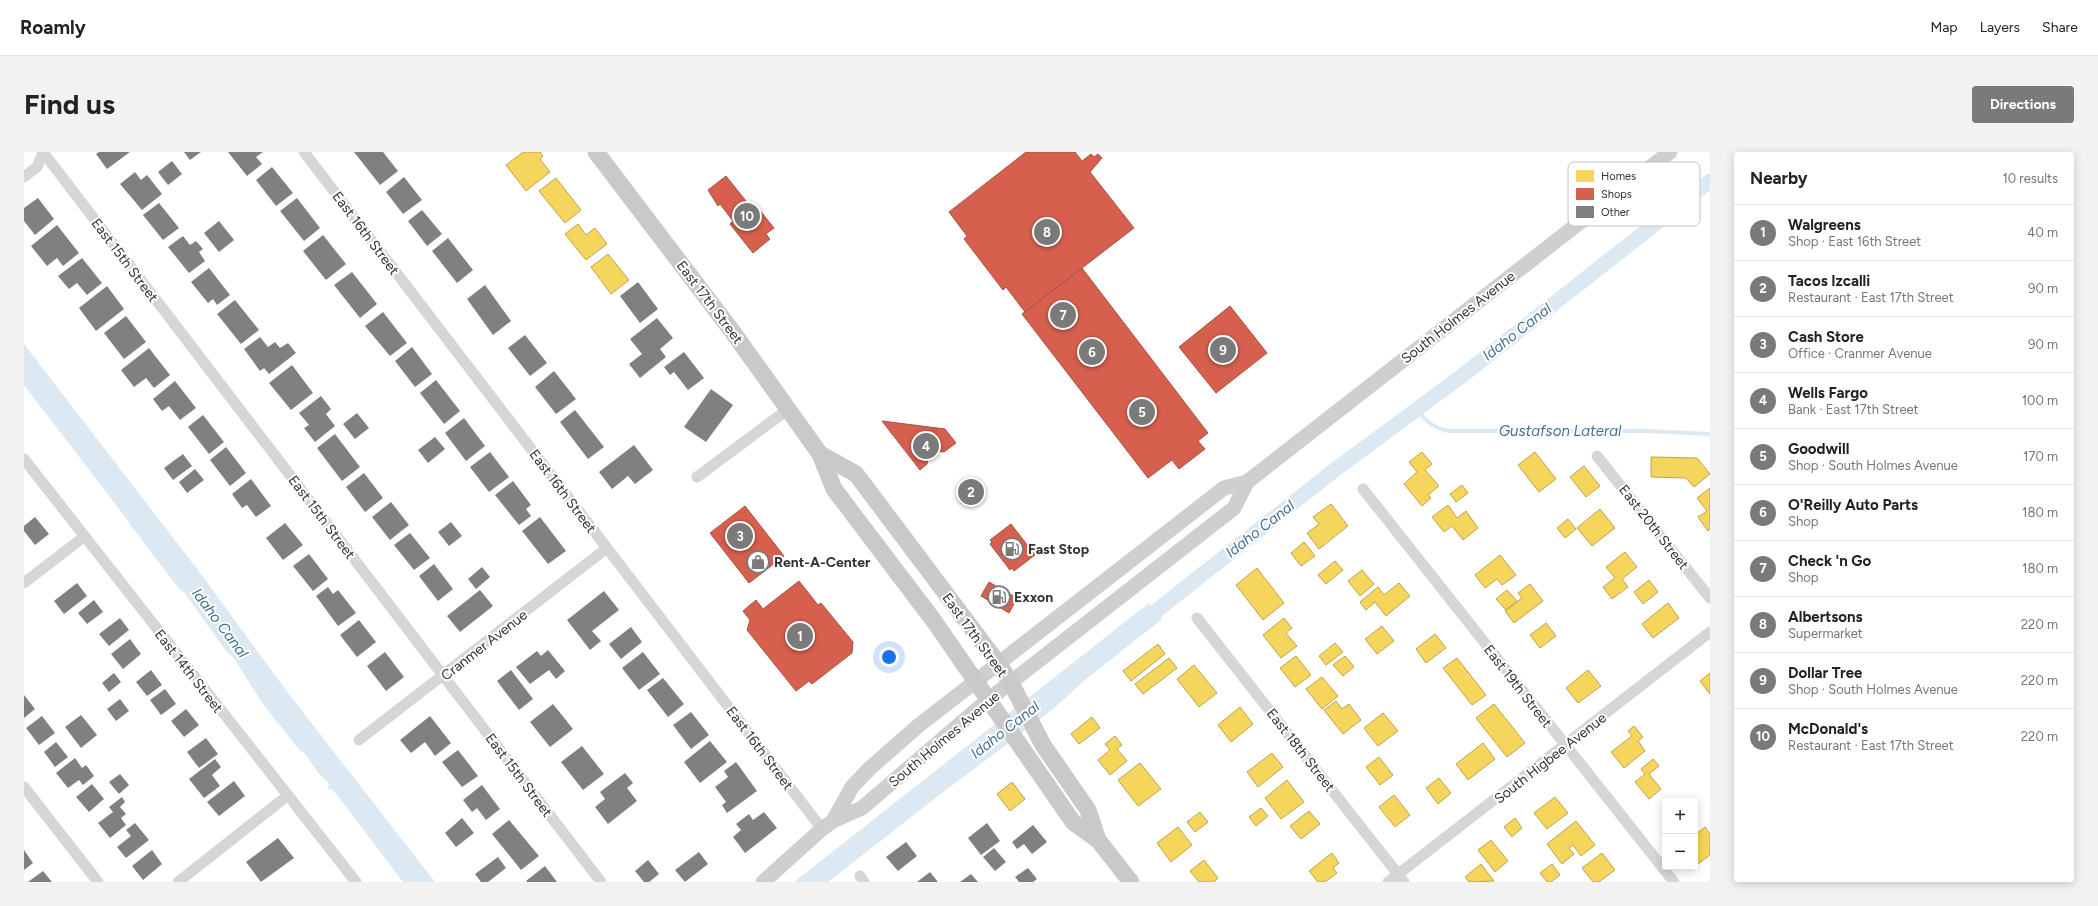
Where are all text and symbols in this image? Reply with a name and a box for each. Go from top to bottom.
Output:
text: Roamly [20,16,86,39]
text: Map [1930,19,1958,36]
text: Layers [1980,19,2020,36]
text: Share [2042,19,2078,36]
button: Directions [1972,86,2074,123]
text: Find us [24,87,115,121]
legend [1568,162,1700,226]
text: Nearby [1750,168,1808,188]
text: Homes [1601,170,1636,183]
text: 10 results [2002,171,2058,186]
street label: East 16th Street [329,188,403,278]
text: Shops [1601,188,1632,201]
pin: 10 [734,201,760,231]
text: Other [1601,206,1630,219]
street label: East 15th Street [88,215,162,305]
text: Walgreens [1788,216,1861,234]
pin: 8 [1034,217,1060,247]
text: 1 [1760,225,1766,240]
text: 40 m [2027,225,2058,240]
text: Shop · East 16th Street [1788,234,1921,249]
street label: East 17th Street [673,257,746,347]
street label: South Holmes Avenue [1398,267,1519,367]
text: Tacos Izcalli [1788,272,1870,290]
text: 2 [1759,281,1767,296]
text: 90 m [2028,281,2058,296]
text: Restaurant · East 17th Street [1788,290,1954,305]
water label: Idaho Canal [1479,299,1556,365]
pin: 7 [1050,300,1076,330]
text: Cash Store [1788,328,1864,346]
pin: 9 [1210,335,1236,365]
pin: 6 [1079,337,1105,367]
text: 3 [1759,337,1767,352]
text: 90 m [2028,337,2058,352]
text: Office · Cranmer Avenue [1788,346,1932,361]
text: Wells Fargo [1788,384,1868,402]
text: 4 [1759,393,1767,408]
text: 100 m [2022,393,2058,408]
pin: 5 [1129,397,1155,427]
text: Bank · East 17th Street [1788,402,1919,417]
water label: Gustafson Lateral [1499,422,1622,440]
pin: 4 [913,431,939,461]
text: Goodwill [1788,440,1849,458]
street label: East 16th Street [526,446,600,536]
text: 5 [1759,449,1767,464]
text: 170 m [2023,449,2058,464]
text: Shop · South Holmes Avenue [1788,458,1958,473]
street label: East 15th Street [285,472,359,562]
pin: 2 [958,477,984,507]
street label: East 20th Street [1615,481,1692,573]
water label: Idaho Canal [1222,496,1299,562]
text: O'Reilly Auto Parts [1788,496,1918,514]
text: 6 [1759,505,1767,520]
text: 180 m [2022,505,2058,520]
text: Shop [1788,514,1818,529]
pin: 3 [727,521,753,551]
fuel station icon: Fast Stop [999,536,1025,562]
place label: Fast Stop [1028,541,1089,558]
shop icon: Rent-A-Center [745,549,771,575]
text: Check 'n Go [1788,552,1871,570]
place label: Rent-A-Center [774,554,871,571]
text: 7 [1759,561,1767,576]
text: 180 m [2022,561,2058,576]
text: Shop [1788,570,1818,585]
fuel station icon: Exxon [986,584,1012,610]
water label: Idaho Canal [188,585,252,662]
place label: Exxon [1014,589,1053,606]
street label: East 17th Street [938,590,1011,681]
street label: Cranmer Avenue [438,606,531,684]
text: Albertsons [1788,608,1863,626]
text: 8 [1759,617,1767,632]
text: 220 m [2021,617,2058,632]
pin: 1 [787,621,813,651]
street label: East 14th Street [151,626,226,716]
text: Supermarket [1788,626,1863,641]
street label: East 19th Street [1480,642,1555,731]
your location [879,647,899,667]
text: Dollar Tree [1788,664,1862,682]
text: 9 [1759,673,1767,688]
text: 220 m [2021,673,2058,688]
text: Shop · South Holmes Avenue [1788,682,1958,697]
street label: South Holmes Avenue [885,688,1004,791]
water label: Idaho Canal [967,697,1044,763]
street label: East 16th Street [723,703,797,793]
street label: East 18th Street [1263,705,1338,795]
street label: South Higbee Avenue [1491,709,1610,807]
text: McDonald's [1788,720,1868,738]
text: 10 [1756,729,1770,744]
text: 220 m [2021,729,2058,744]
street label: East 15th Street [482,730,556,820]
text: Restaurant · East 17th Street [1788,738,1954,753]
map controls [1662,798,1698,870]
button: + [1662,798,1698,834]
button: − [1662,834,1698,870]

